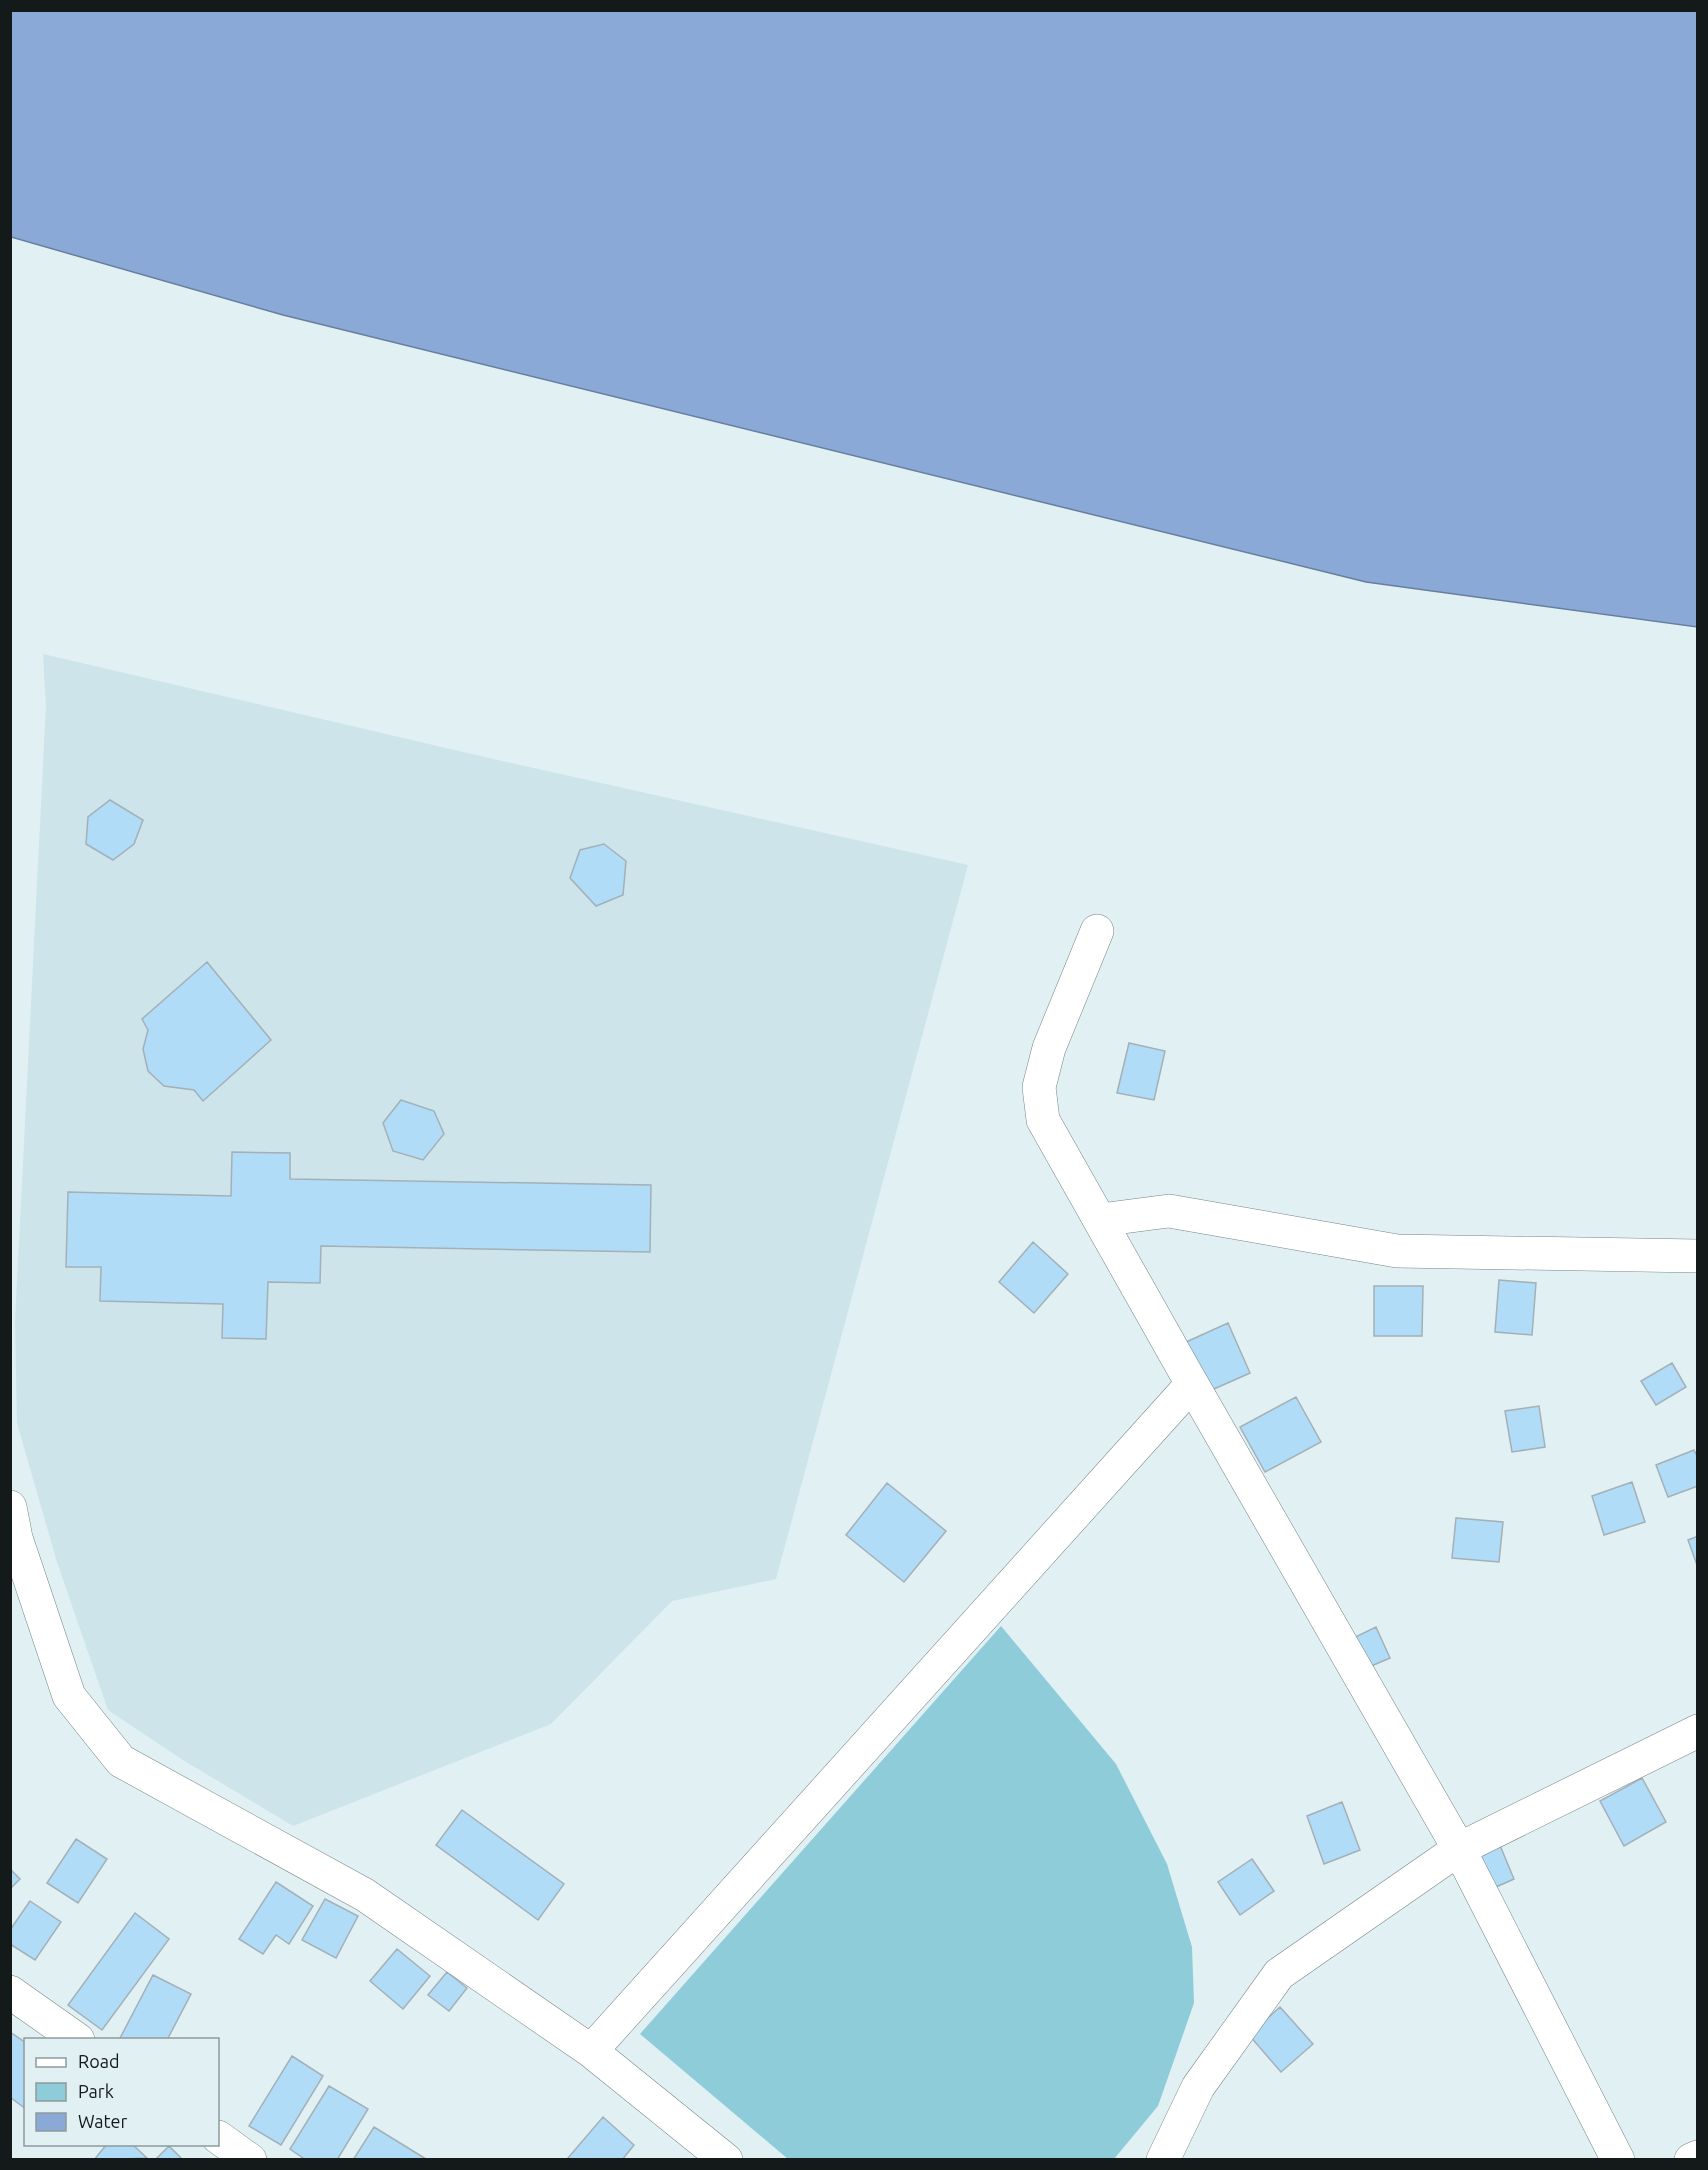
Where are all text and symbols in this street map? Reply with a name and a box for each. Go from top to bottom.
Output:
legend [24,2038,219,2146]
text: Road [78,2051,120,2071]
text: Park [78,2081,114,2101]
text: Water [78,2111,128,2131]

